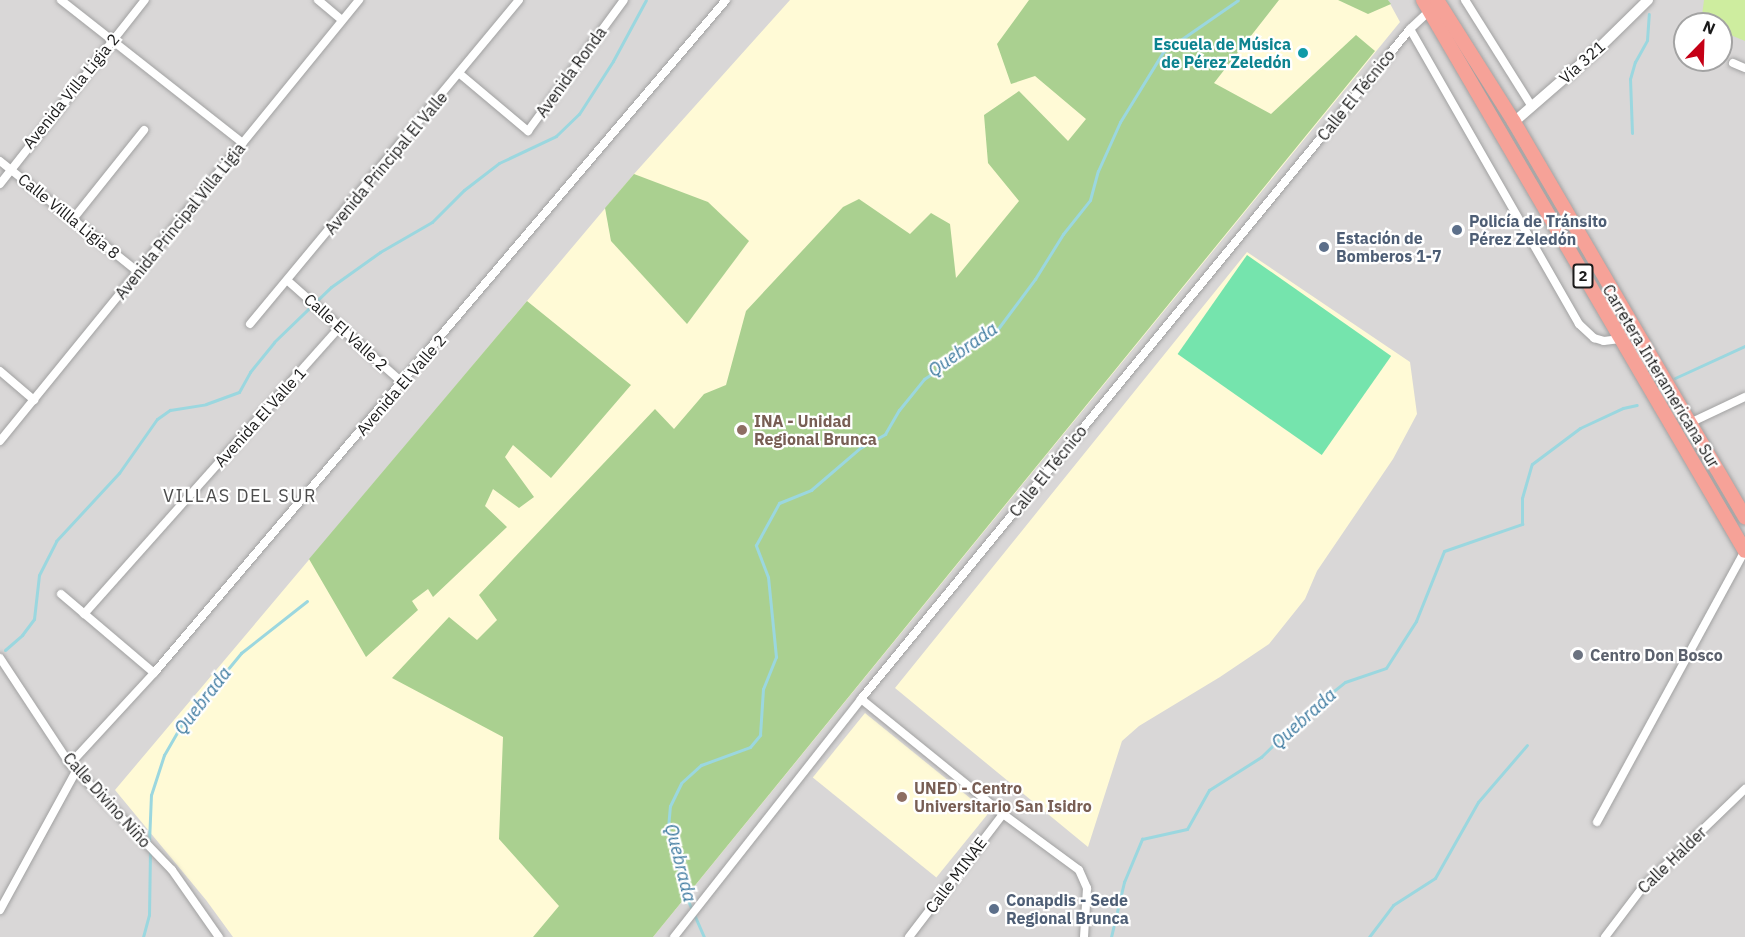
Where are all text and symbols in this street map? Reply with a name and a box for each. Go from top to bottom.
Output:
north arrow [1673,12,1733,72]
text: N [1700,16,1718,39]
street label: Avenida Ronda [532,23,610,121]
street label: Avenida Villa Ligia 2 [19,30,123,152]
place label: Escuela de Música de Pérez Zeledón [1154,34,1291,72]
street label: Vía 321 [1555,37,1609,87]
street label: Calle El Técnico [1313,45,1399,145]
marker: Escuela de Música de Pérez Zeledón [1296,46,1310,60]
street label: Avenida Principal El Valle [321,88,451,238]
street label: Avenida Principal Villa Ligia [111,139,249,303]
street label: Calle Villla Ligia 8 [14,169,124,263]
place label: Policía de Tránsito Pérez Zeledón [1469,211,1607,249]
marker: Policía de Tránsito Pérez Zeledón [1450,223,1464,237]
place label: Estación de Bomberos 1-7 [1336,228,1442,266]
marker: Estación de Bomberos 1-7 [1317,240,1331,254]
road number: 2 [1572,264,1594,288]
street label: Carretera Interamericana Sur [1599,281,1723,471]
street label: Calle El Valle 2 [300,289,392,375]
water label: Quebrada [924,318,1002,382]
street label: Avenida El Valle 2 [352,331,450,439]
street label: Avenida El Valle 1 [210,363,310,471]
place label: INA - Unidad Regional Brunca [754,411,877,449]
street label: Calle El Técnico [1005,421,1091,521]
marker: INA - Unidad Regional Brunca [735,423,749,437]
district label: VILLAS DEL SUR [163,485,317,507]
place label: Centro Don Bosco [1590,645,1723,665]
marker: Centro Don Bosco [1571,648,1585,662]
water label: Quebrada [170,663,236,739]
water label: Quebrada [1267,684,1341,754]
street label: Calle Divino Niño [59,748,155,852]
place label: UNED - Centro Universitario San Isidro [914,778,1092,816]
marker: UNED - Centro Universitario San Isidro [895,790,909,804]
water label: Quebrada [660,822,700,904]
street label: Calle Halder [1634,823,1710,897]
street label: Calle MINAE [921,833,991,917]
place label: Conapdis - Sede Regional Brunca [1006,890,1129,928]
marker: Conapdis - Sede Regional Brunca [987,902,1001,916]

